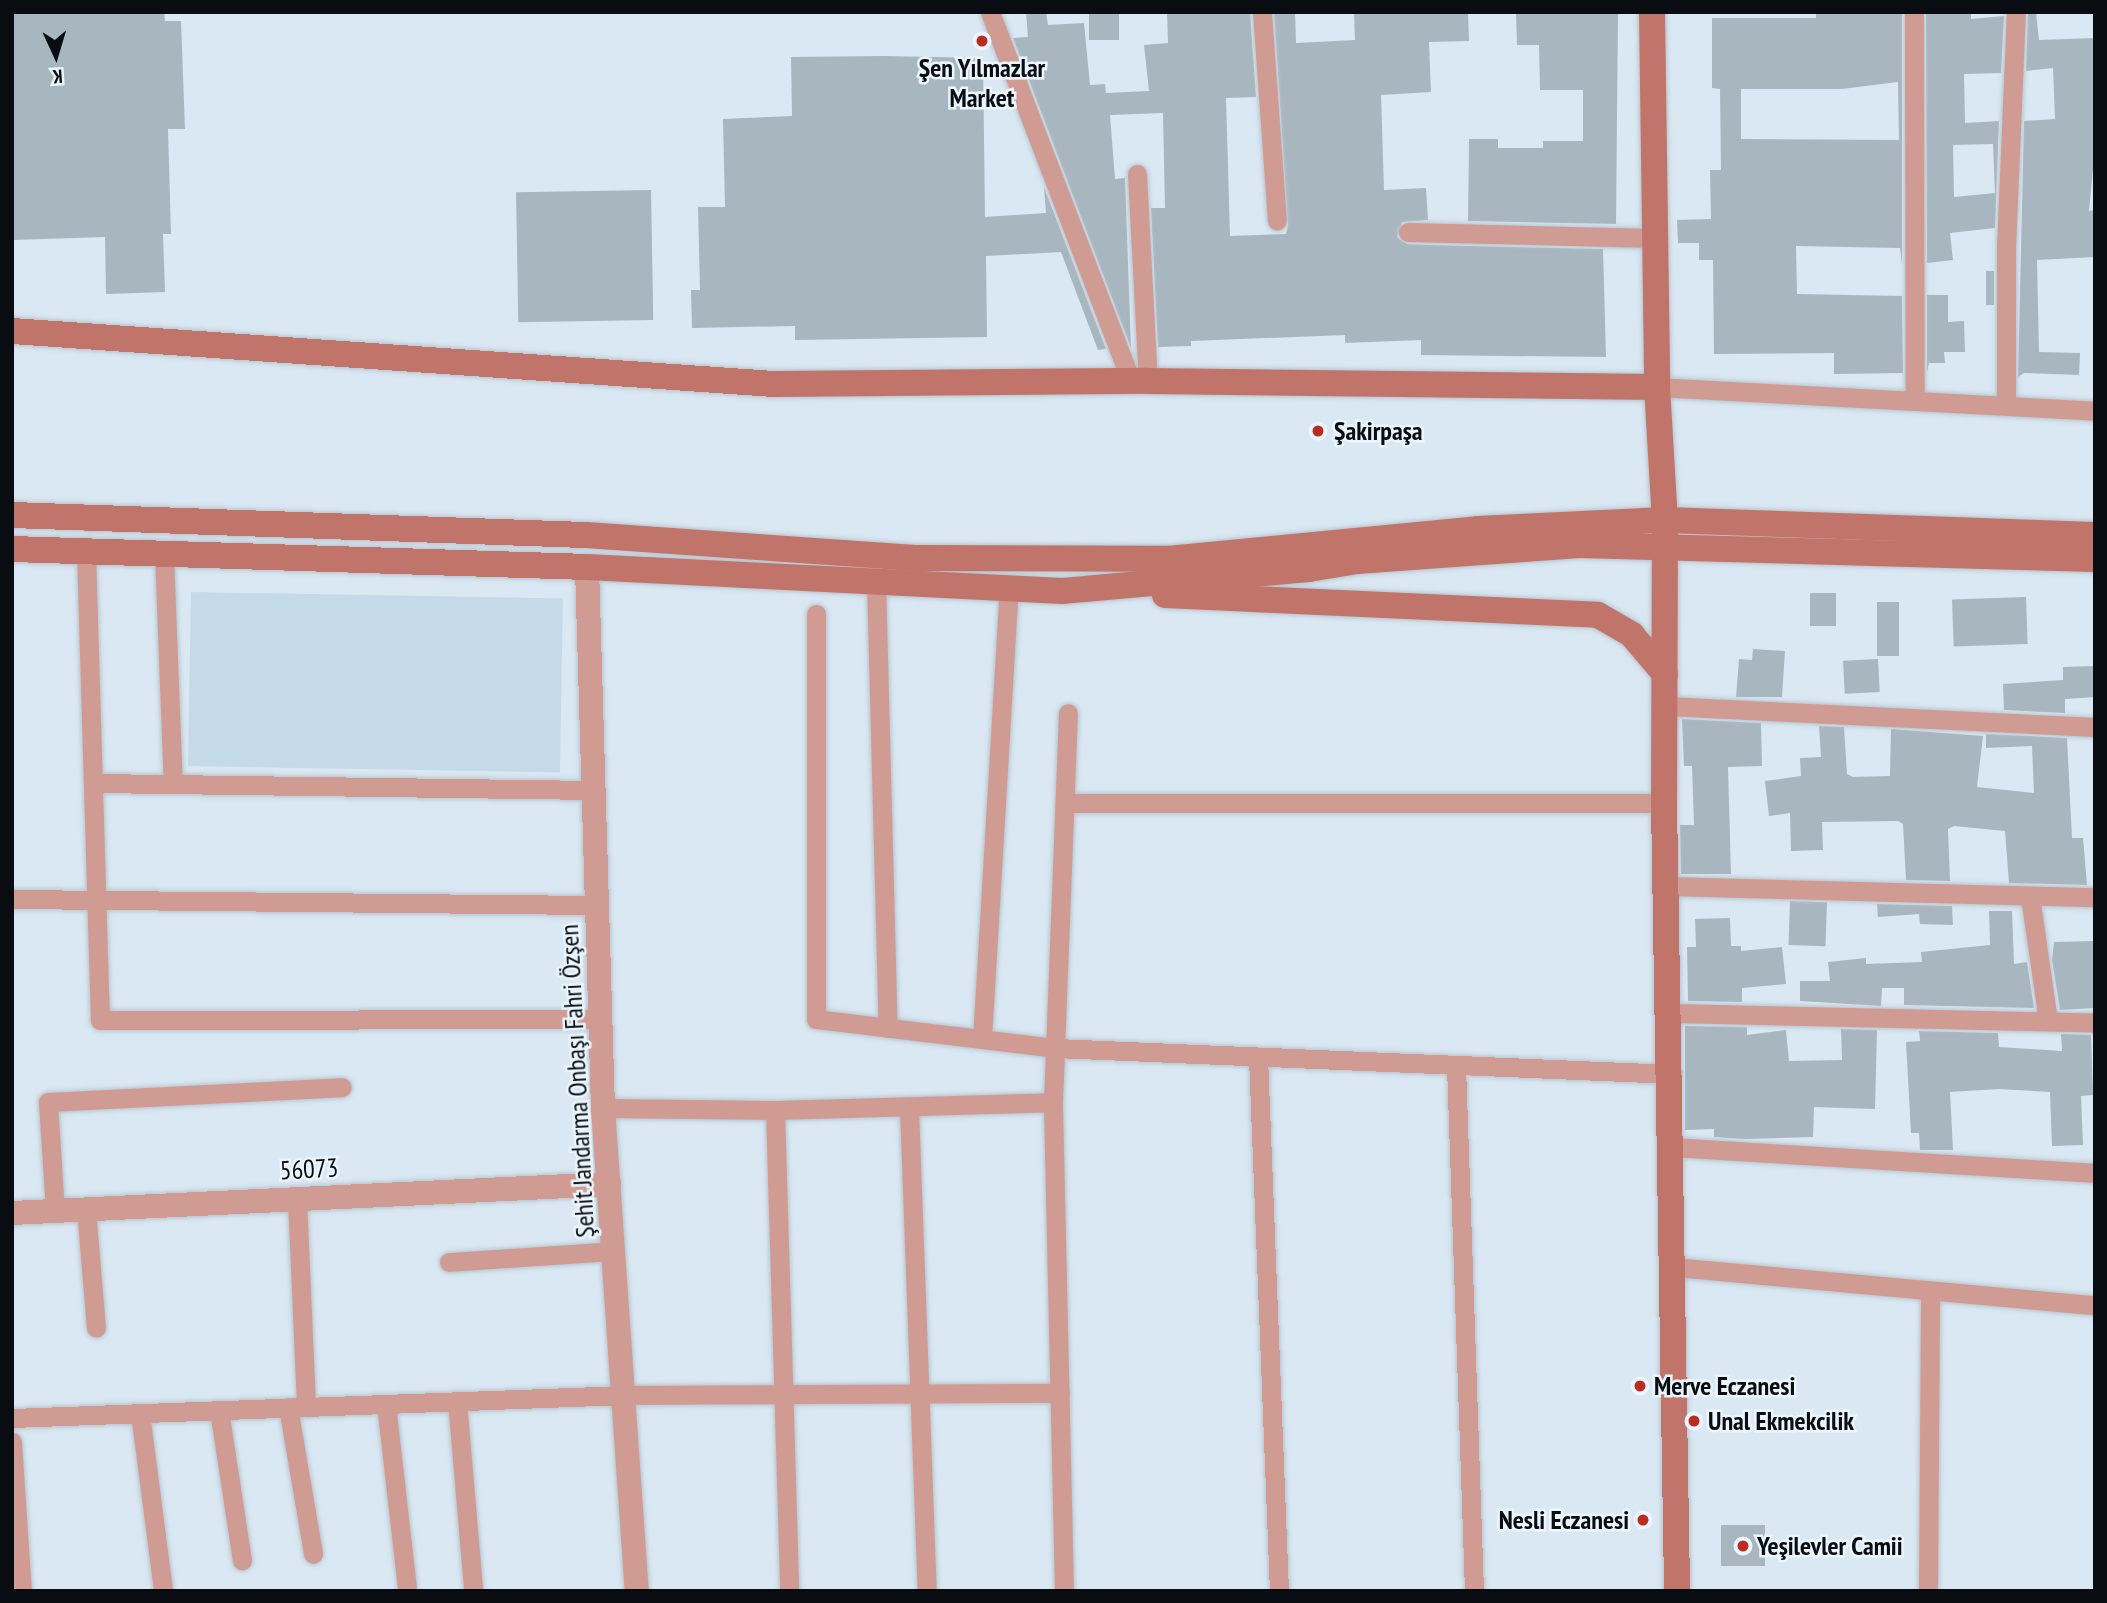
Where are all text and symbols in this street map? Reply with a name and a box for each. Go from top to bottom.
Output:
north arrow [21,21,91,91]
marker: Şen Yılmazlar Market [974,33,990,49]
place label: Şen Yılmazlar Market [918,52,1046,114]
text: K [52,65,63,89]
place label: Şakirpaşa [1334,415,1423,447]
marker: Şakirpaşa [1308,421,1328,441]
street label: Şehit Jandarma Onbaşı Fahri Özşen [553,924,601,1238]
street label: 56073 [279,1152,339,1186]
place label: Merve Eczanesi [1654,1370,1795,1402]
marker: Merve Eczanesi [1632,1378,1648,1394]
place label: Unal Ekmekcilik [1708,1405,1854,1437]
marker: Unal Ekmekcilik [1686,1413,1702,1429]
place label: Nesli Eczanesi [1499,1504,1629,1536]
marker: Nesli Eczanesi [1635,1512,1651,1528]
place label: Yeşilevler Camii [1757,1530,1903,1562]
marker: Yeşilevler Camii [1735,1538,1751,1554]

